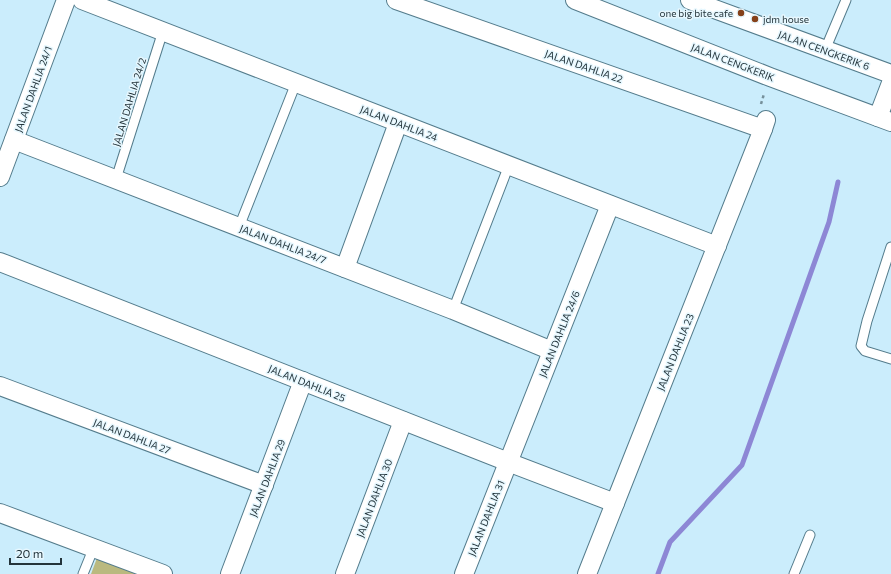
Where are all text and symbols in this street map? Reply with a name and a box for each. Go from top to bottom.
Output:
place label: one big bite cafe [659,7,733,19]
marker: one big bite cafe [736,8,746,18]
place label: jdm house [763,13,809,25]
marker: jdm house [750,14,760,24]
street label: JALAN CENGKERIK 6 [777,28,871,72]
street label: JALAN CENGKERIK [690,41,777,84]
street label: JALAN DAHLIA 24/1 [12,44,54,134]
street label: JALAN DAHLIA 22 [543,47,625,85]
street label: JALAN DAHLIA 24/2 [110,56,148,148]
street label: JALAN DAHLIA 24 [359,103,439,143]
street label: JALAN DAHLIA 24/7 [238,222,328,266]
street label: JALAN DAHLIA 24/6 [536,289,582,379]
street label: JALAN DAHLIA 23 [654,311,696,392]
street label: JALAN DAHLIA 25 [267,362,347,404]
street label: JALAN DAHLIA 27 [92,416,172,456]
street label: JALAN DAHLIA 29 [247,437,287,519]
street label: JALAN DAHLIA 30 [354,457,394,539]
street label: JALAN DAHLIA 31 [465,478,507,558]
scale bar [10,540,61,566]
text: 20 m [16,546,43,560]

